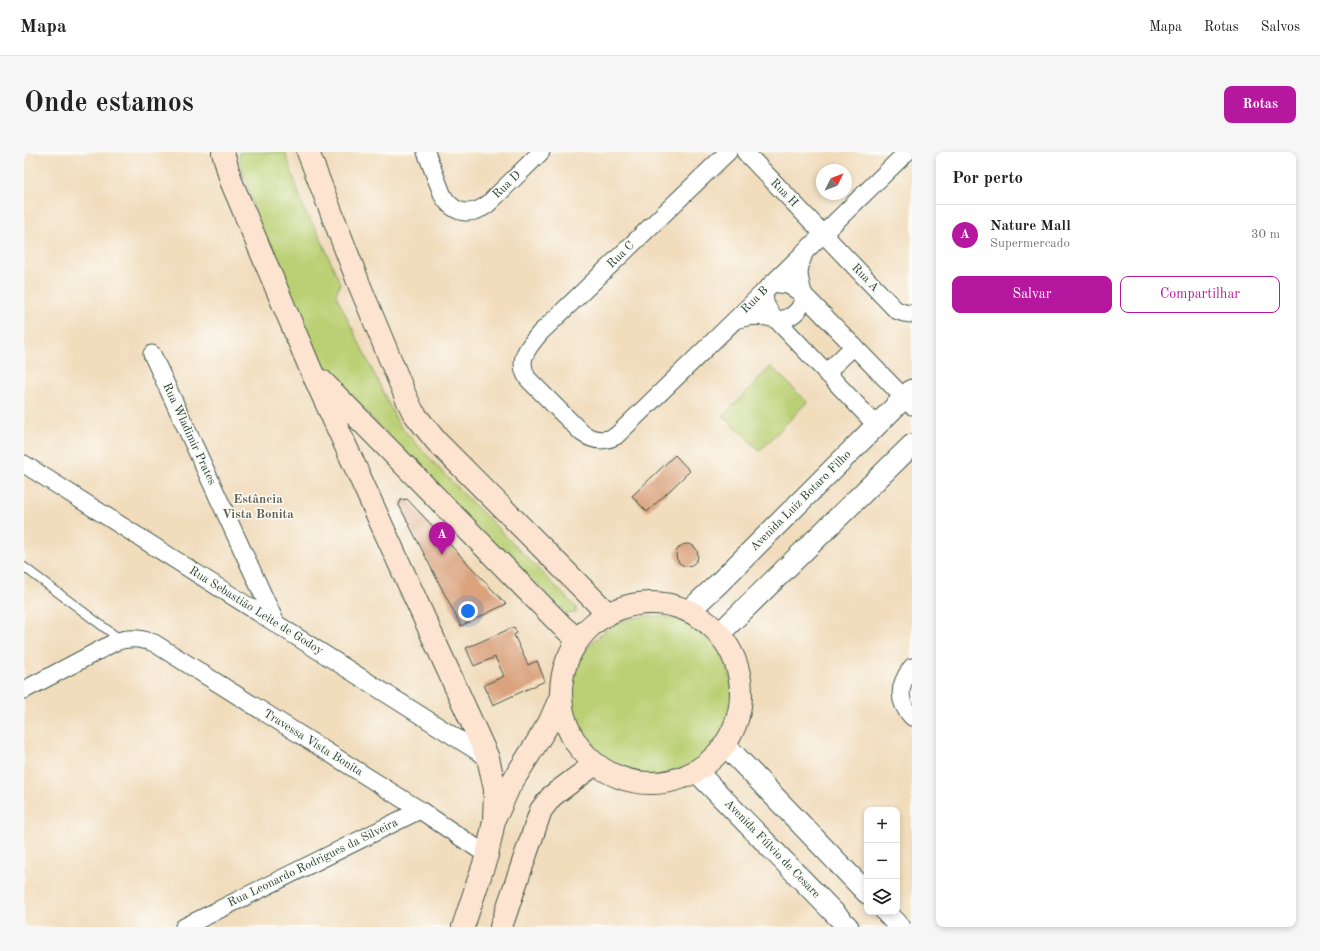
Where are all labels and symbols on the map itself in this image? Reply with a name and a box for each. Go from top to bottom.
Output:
north arrow [816,164,852,200]
street label: Rua D [491,169,523,201]
street label: Rua H [768,177,800,209]
street label: Rua C [605,239,637,271]
street label: Rua A [849,262,881,294]
street label: Rua B [739,284,771,316]
street label: Rua Wladimir Prates [160,381,218,487]
street label: Avenida Luiz Botaro Filho [748,448,854,554]
district label: Estância Vista Bonita [222,493,294,521]
pin: A [429,522,455,555]
street label: Rua Sebastião Leite de Godoy [187,565,326,658]
your location [458,601,478,621]
street label: Travessa Vista Bonita [261,707,365,779]
street label: Avenida Fúlvio de Cesare [722,797,822,901]
street label: Rua Leonardo Rodrigues da Silveira [226,816,400,909]

